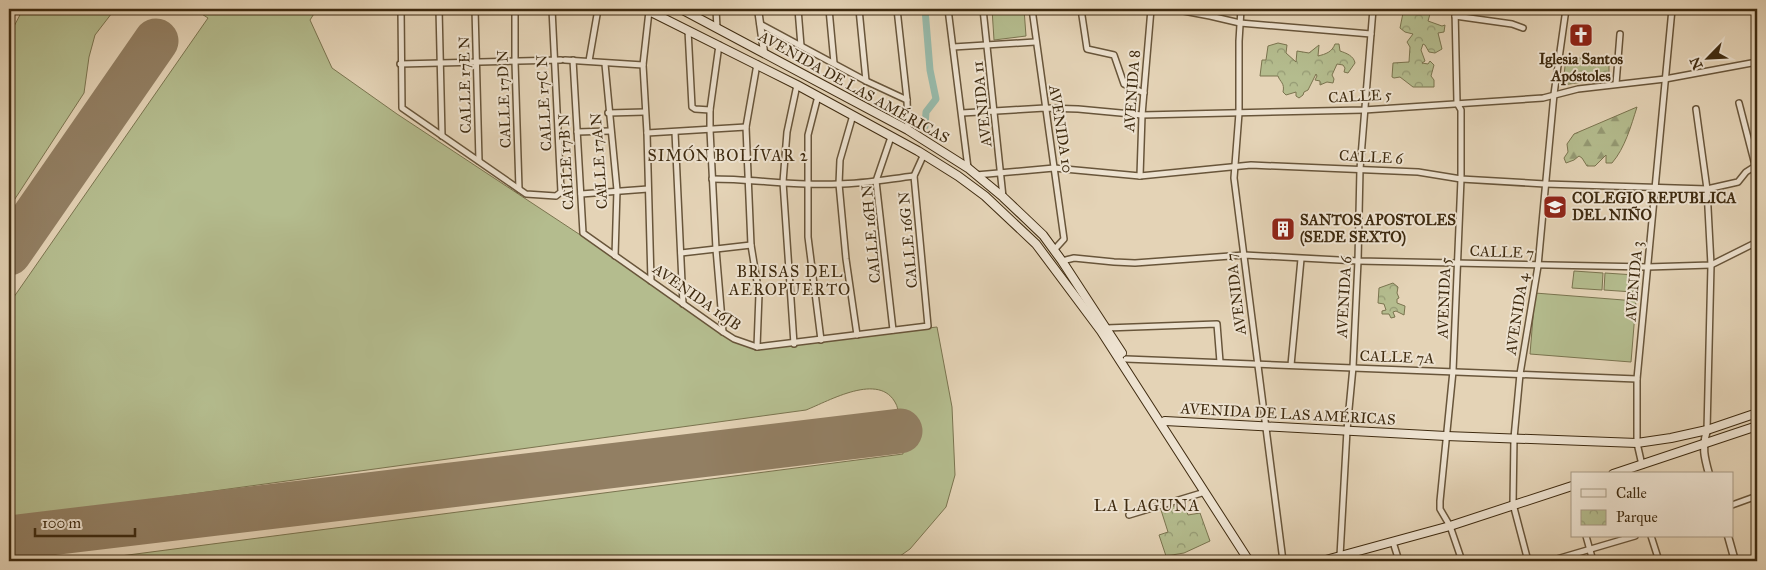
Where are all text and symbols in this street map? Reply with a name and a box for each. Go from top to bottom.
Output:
church icon: Iglesia Santos Apóstoles [1568,22,1594,48]
street label: AVENIDA DE LAS AMÉRICAS [755,26,953,147]
north arrow [1684,32,1734,82]
street label: CALLE 17E N [455,36,475,134]
street label: CALLE 17D N [493,49,515,148]
street label: AVENIDA 8 [1120,49,1144,134]
place label: Iglesia Santos Apóstoles [1539,50,1624,86]
street label: CALLE 17C N [532,54,556,152]
text: N [1686,54,1707,72]
street label: AVENIDA 11 [969,60,996,149]
street label: AVENIDA 10 [1045,83,1077,174]
street label: CALLE 5 [1328,85,1392,107]
street label: CALLE 17A N [587,112,611,210]
street label: CALLE 17B N [554,113,578,211]
district label: SIMÓN BOLÍVAR 2 [647,144,809,165]
street label: CALLE 6 [1338,146,1405,168]
street label: CALLE 16H N [858,184,884,284]
place label: COLEGIO REPUBLICA DEL NIÑO [1572,189,1737,224]
street label: CALLE 16G N [895,191,921,289]
school or university icon: COLEGIO REPUBLICA DEL NIÑO [1542,194,1568,220]
place label: SANTOS APOSTOLES (SEDE SEXTO) [1300,211,1456,247]
building icon: SANTOS APOSTOLES (SEDE SEXTO) [1270,216,1296,242]
street label: AVENIDA 3 [1621,240,1646,323]
street label: CALLE 7 [1469,242,1535,262]
street label: AVENIDA 7 [1222,252,1250,337]
street label: AVENIDA 6 [1333,254,1355,339]
street label: AVENIDA 5 [1434,257,1454,340]
street label: AVENIDA 16JB [648,259,745,335]
district label: BRISAS DEL AEROPUERTO [728,262,851,299]
street label: AVENIDA 4 [1501,271,1532,357]
street label: CALLE 7A [1359,347,1435,367]
street label: AVENIDA DE LAS AMÉRICAS [1179,398,1396,429]
legend [1571,472,1734,538]
text: Calle [1616,484,1647,502]
district label: LA LAGUNA [1094,496,1200,515]
scale bar [35,505,135,537]
text: Parque [1616,508,1658,527]
text: 100 m [42,514,82,532]

